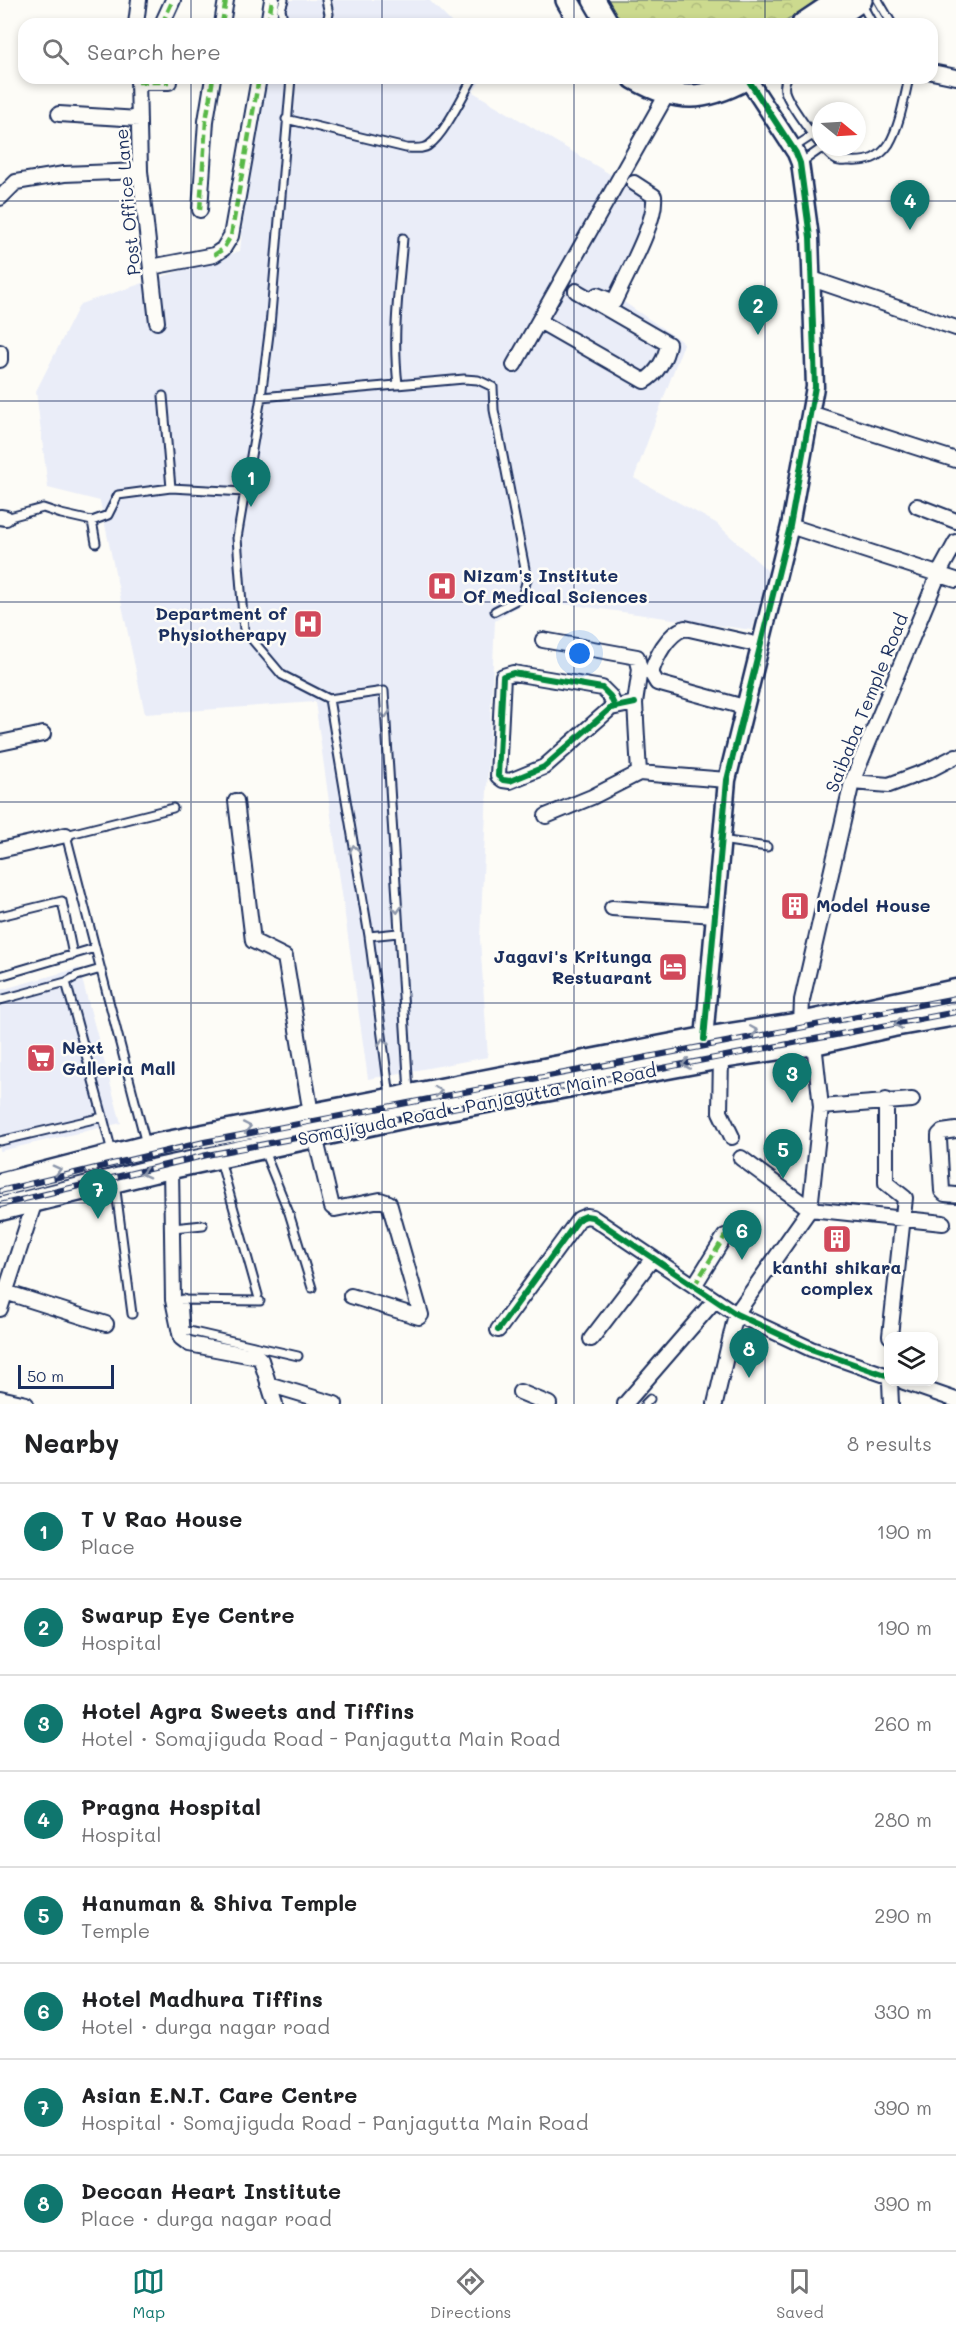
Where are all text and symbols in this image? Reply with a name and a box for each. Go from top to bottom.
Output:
search box [18,18,938,84]
icon: search [39,35,72,68]
text: Search here [87,37,221,66]
north arrow [812,102,866,156]
street label: Post Office Lane [109,128,145,276]
pin: 4 [890,180,930,230]
pin: 2 [738,286,777,335]
pin: 1 [232,458,270,507]
place label: Nizam's Institute Of Medical Sciences [463,563,647,608]
hospital icon: Nizam's Institute Of Medical Sciences [426,570,458,602]
place label: Department of Physiotherapy [155,601,287,646]
hospital icon: Department of Physiotherapy [292,608,324,640]
street label: Saibaba Temple Road [819,610,913,796]
your location [565,639,594,668]
one-way arrow [379,710,392,719]
one-way arrow [349,844,361,853]
building icon: Model House [779,890,811,922]
place label: Model House [816,893,931,917]
one-way arrow [390,904,403,913]
place label: Jagavi's Kritunga Restuarant [493,944,652,989]
hotel icon: Jagavi's Kritunga Restuarant [657,951,689,983]
one-way arrow [894,1017,904,1030]
one-way arrow [748,1025,758,1038]
place label: Next Galleria Mall [62,1035,176,1080]
one-way arrow [377,1037,390,1046]
supermarket icon: Next Galleria Mall [25,1042,57,1074]
pin: 3 [772,1054,812,1103]
street label: Somajiguda Road - Panjagutta Main Road [296,1057,658,1151]
one-way arrow [681,1057,691,1070]
one-way arrow [433,1085,443,1098]
one-way arrow [241,1121,251,1134]
pin: 5 [764,1130,802,1179]
one-way arrow [51,1164,61,1177]
one-way arrow [140,1165,150,1178]
pin: 7 [78,1170,118,1219]
pin: 6 [722,1210,762,1260]
building icon: kanthi shikara complex [821,1223,853,1255]
place label: kanthi shikara complex [773,1255,901,1300]
pin: 8 [730,1328,768,1378]
map controls [884,1332,938,1386]
button: layers [884,1332,938,1386]
scale bar [18,1362,114,1390]
text: 50 m [27,1365,64,1386]
text: Nearby [24,1426,119,1460]
text: 8 results [847,1430,932,1456]
text: T V Rao House [81,1504,242,1533]
text: 1 [39,1518,48,1544]
text: 190 m [877,1518,932,1544]
text: Place [81,1533,135,1559]
text: Swarup Eye Centre [81,1600,295,1629]
text: 2 [38,1614,49,1640]
text: 190 m [877,1614,932,1640]
text: Hospital [81,1629,162,1655]
text: Hotel Agra Sweets and Tiffins [81,1696,414,1725]
text: 3 [38,1710,50,1736]
text: 260 m [874,1710,932,1736]
text: Hotel · Somajiguda Road - Panjagutta Main Road [81,1725,560,1751]
text: Pragna Hospital [81,1792,261,1821]
text: 4 [37,1806,50,1832]
text: 280 m [874,1806,932,1832]
text: Hospital [81,1821,162,1847]
text: Hanuman & Shiva Temple [81,1888,357,1917]
text: 5 [38,1902,49,1928]
text: 290 m [874,1902,932,1928]
text: Temple [81,1917,150,1943]
text: Hotel Madhura Tiffins [81,1984,323,2013]
text: 6 [37,1998,50,2024]
text: 330 m [874,1998,932,2024]
text: Hotel · durga nagar road [81,2013,330,2039]
text: Asian E.N.T. Care Centre [81,2080,357,2109]
text: 7 [38,2094,49,2120]
text: 390 m [874,2094,932,2120]
text: Hospital · Somajiguda Road - Panjagutta Main Road [81,2109,588,2135]
text: Deccan Heart Institute [81,2176,341,2205]
text: 8 [37,2190,50,2216]
text: 390 m [874,2190,932,2216]
text: Place · durga nagar road [81,2205,332,2231]
tab: Map [132,2265,165,2322]
tab: Directions [430,2265,511,2322]
tab: Saved [776,2265,824,2322]

